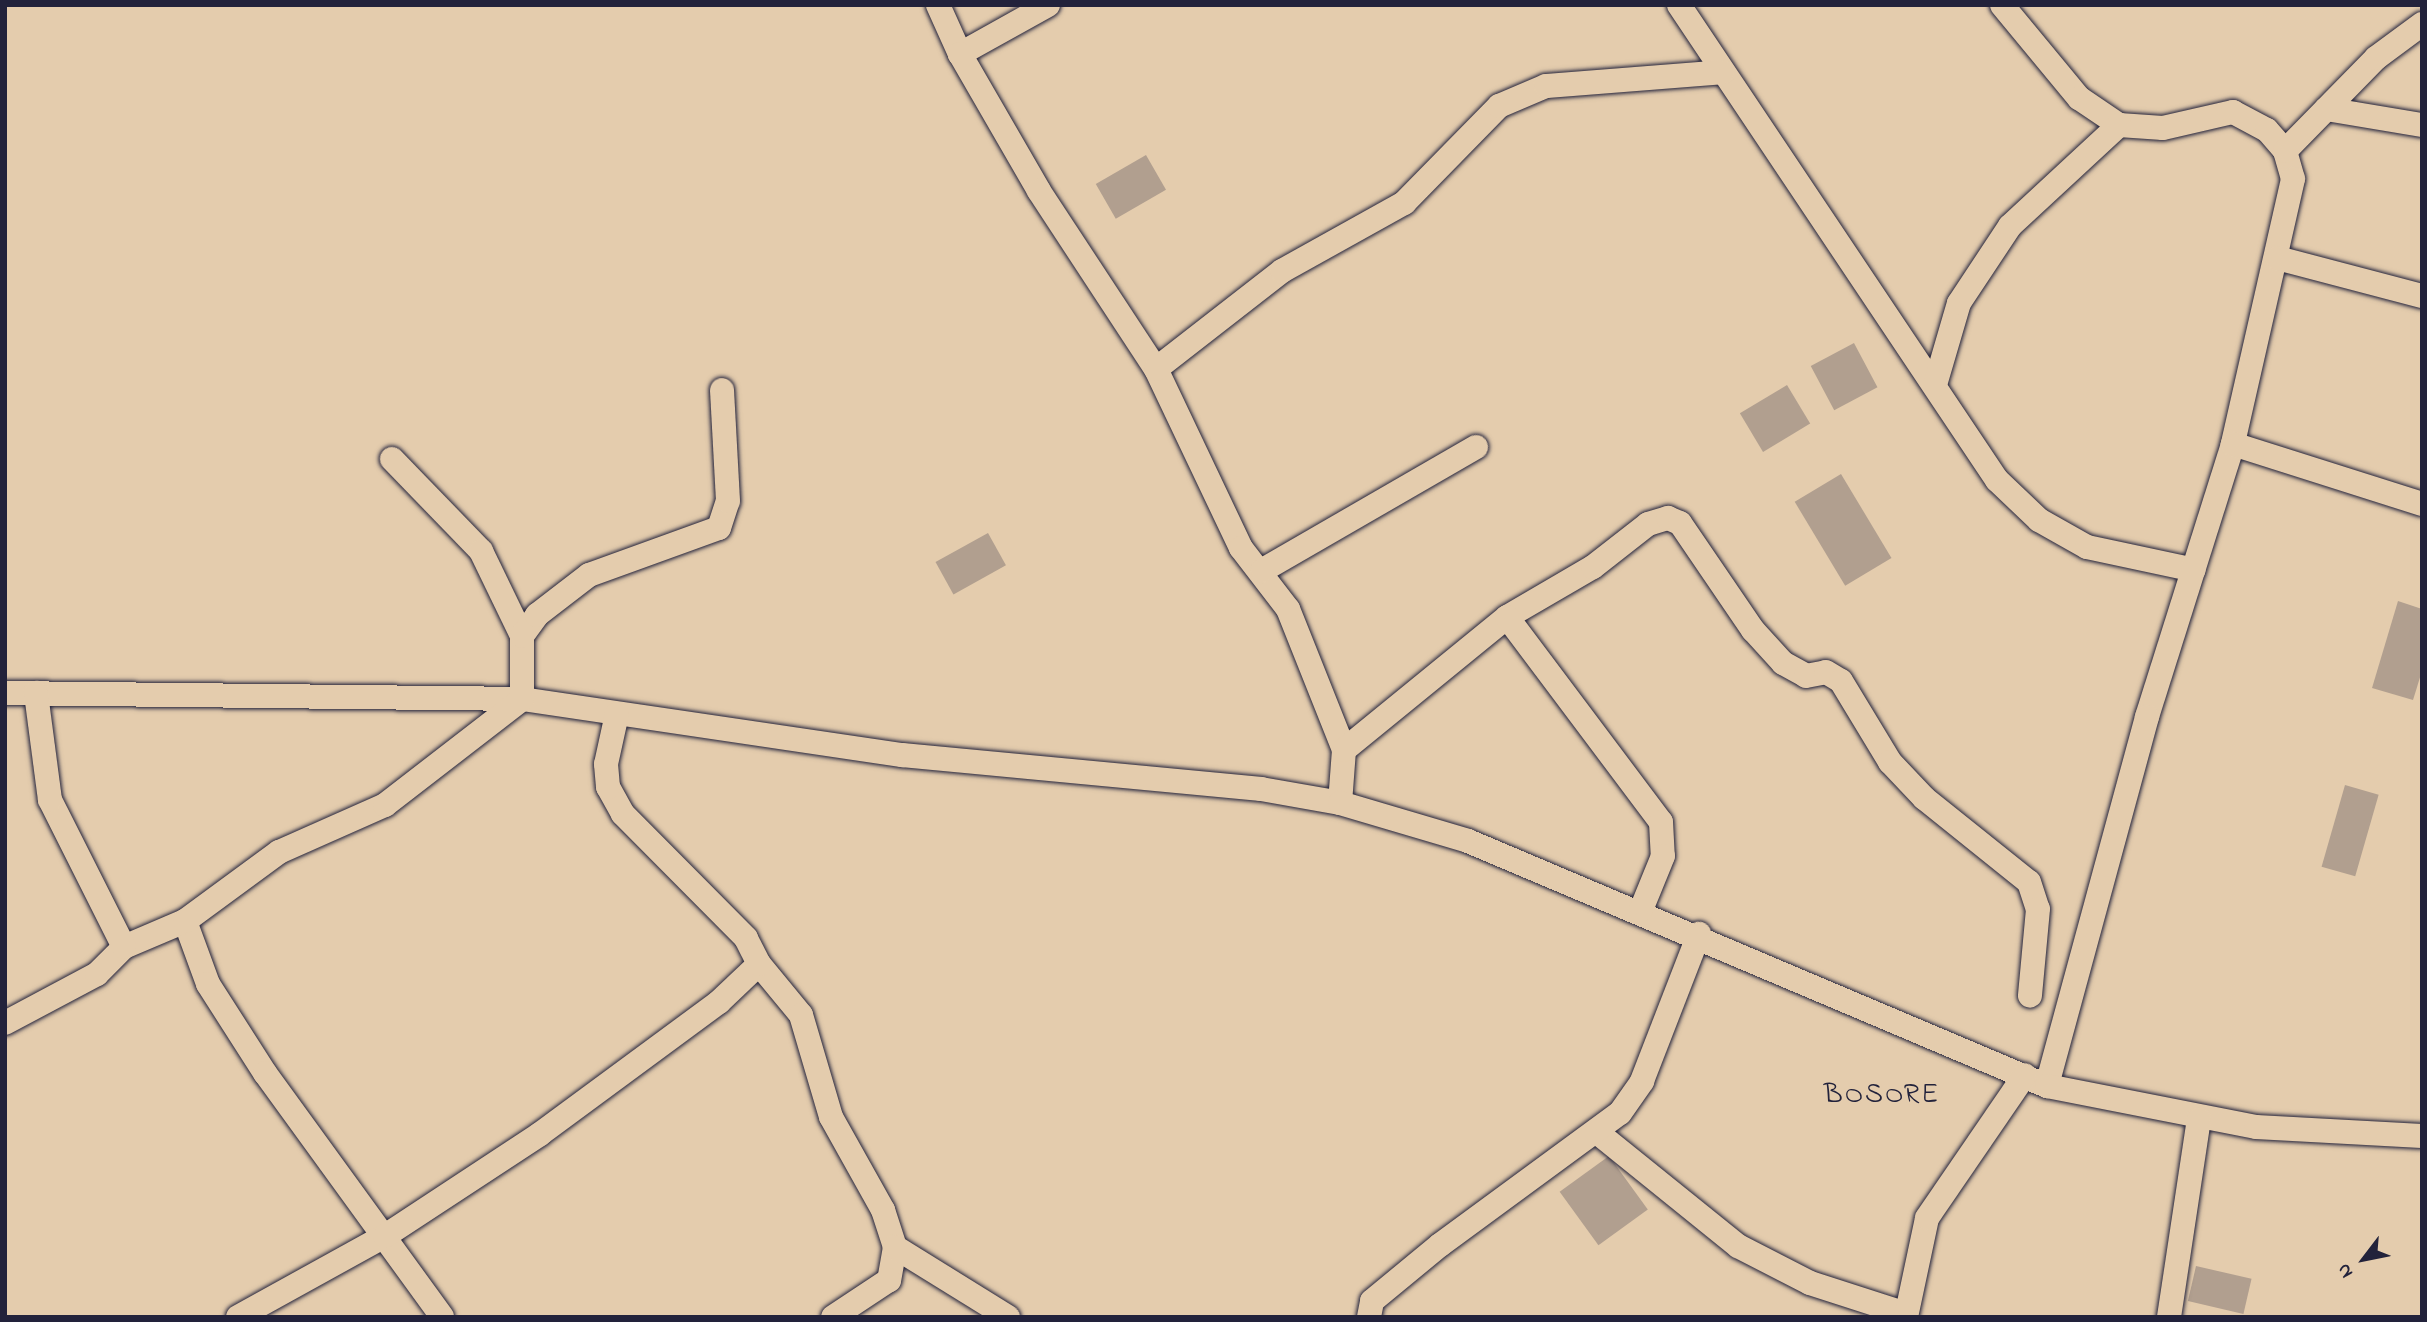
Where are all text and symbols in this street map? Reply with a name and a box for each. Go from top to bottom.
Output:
district label: BOSORE [1825,1079,1939,1113]
north arrow [2329,1224,2399,1294]
text: N [2331,1258,2361,1283]

